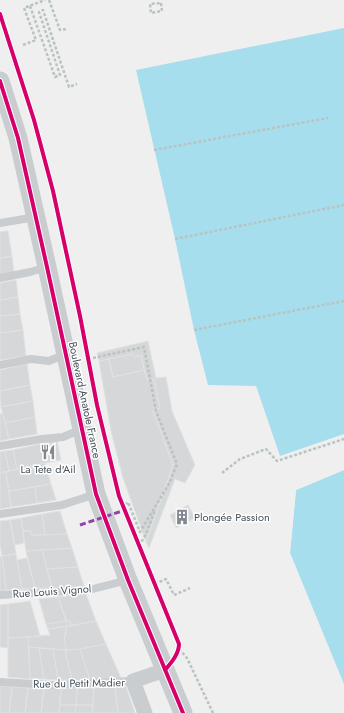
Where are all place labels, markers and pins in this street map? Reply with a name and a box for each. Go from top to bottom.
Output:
restaurant icon: La Tete d'Ail [39,443,57,461]
place label: La Tete d'Ail [20,461,76,477]
building icon: Plongée Passion [173,508,191,526]
place label: Plongée Passion [194,509,270,525]

